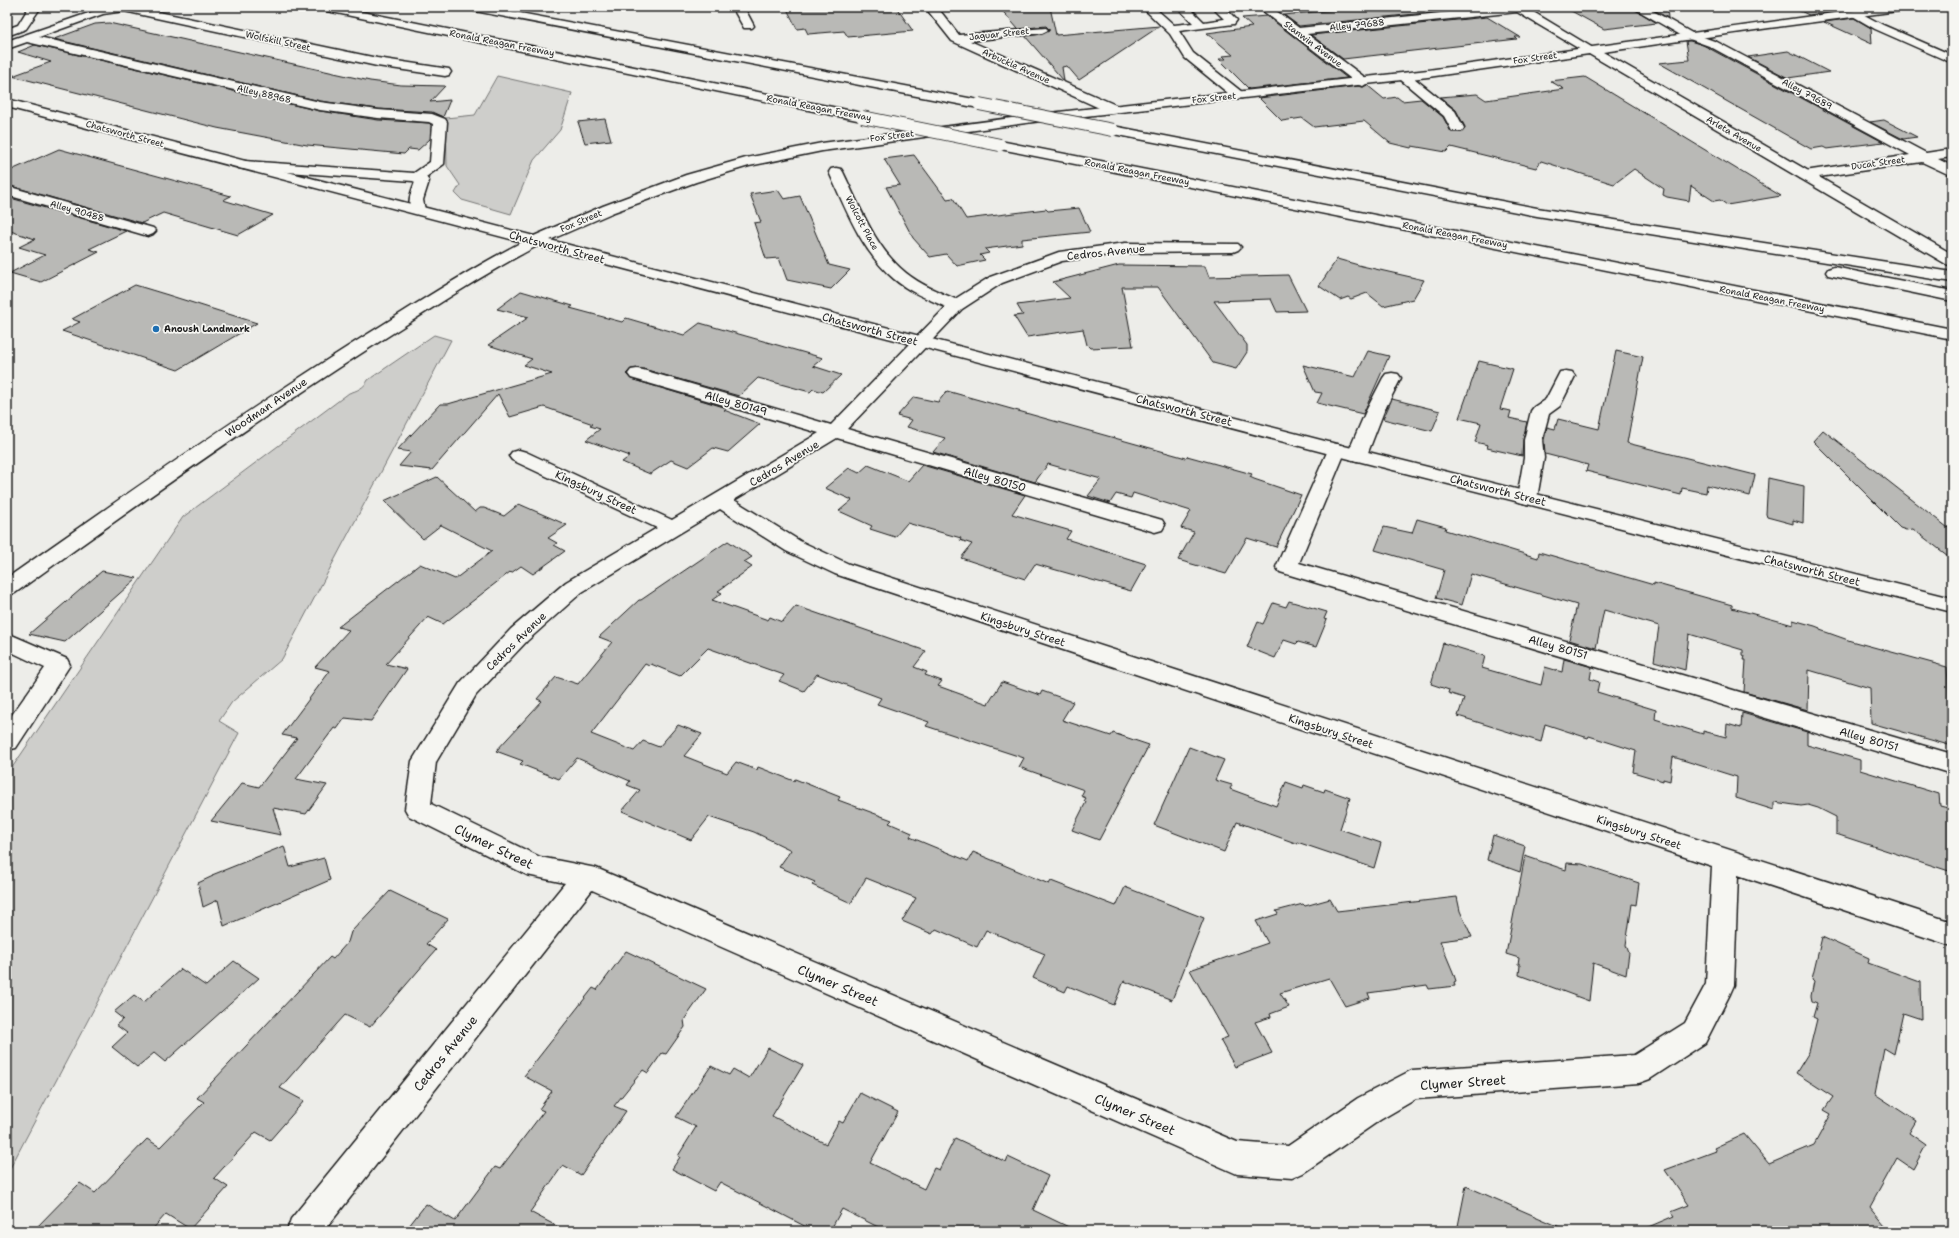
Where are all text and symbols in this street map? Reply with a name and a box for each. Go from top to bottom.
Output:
street label: Alley 79688 [1329,16,1385,34]
street label: Stanwin Avenue [1281,18,1345,70]
street label: Jaguar Street [968,25,1030,43]
street label: Ronald Reagan Freeway [449,27,555,59]
street label: Wolfskill Street [244,28,312,54]
street label: Arbuckle Avenue [980,46,1052,86]
street label: Fox Street [1512,49,1558,67]
street label: Alley 79689 [1780,76,1834,112]
street label: Alley 88968 [236,82,292,106]
street label: Fox Street [1191,90,1237,106]
street label: Ronald Reagan Freeway [766,92,872,124]
street label: Arleta Avenue [1704,113,1764,155]
street label: Chatsworth Street [85,118,166,150]
street label: Fox Street [869,127,915,145]
street label: Ducat Street [1850,153,1906,173]
street label: Ronald Reagan Freeway [1084,156,1190,188]
street label: Wolcott Place [843,194,881,252]
street label: Alley 90488 [49,198,105,224]
street label: Fox Street [558,207,604,235]
street label: Ronald Reagan Freeway [1402,219,1508,251]
street label: Chatsworth Street [507,227,607,268]
street label: Cedros Avenue [1066,241,1146,264]
street label: Ronald Reagan Freeway [1719,283,1825,315]
street label: Chatsworth Street [820,309,920,350]
place label: Anoush Landmark [164,323,250,335]
marker: Anoush Landmark [151,324,161,334]
street label: Woodman Avenue [222,374,310,440]
street label: Alley 80149 [703,387,769,420]
street label: Chatsworth Street [1134,391,1234,430]
street label: Cedros Avenue [747,437,822,490]
street label: Alley 80150 [962,463,1028,496]
street label: Kingsbury Street [552,467,639,518]
street label: Chatsworth Street [1448,471,1548,510]
street label: Chatsworth Street [1762,551,1862,590]
street label: Cedros Avenue [483,609,550,674]
street label: Kingsbury Street [978,609,1067,650]
street label: Alley 80151 [1527,632,1589,663]
street label: Kingsbury Street [1286,711,1375,752]
street label: Alley 80151 [1838,724,1900,755]
street label: Kingsbury Street [1594,812,1683,853]
street label: Clymer Street [451,820,536,873]
street label: Clymer Street [795,961,881,1010]
street label: Cedros Avenue [410,1012,481,1095]
street label: Clymer Street [1420,1071,1507,1094]
street label: Clymer Street [1092,1090,1178,1139]

